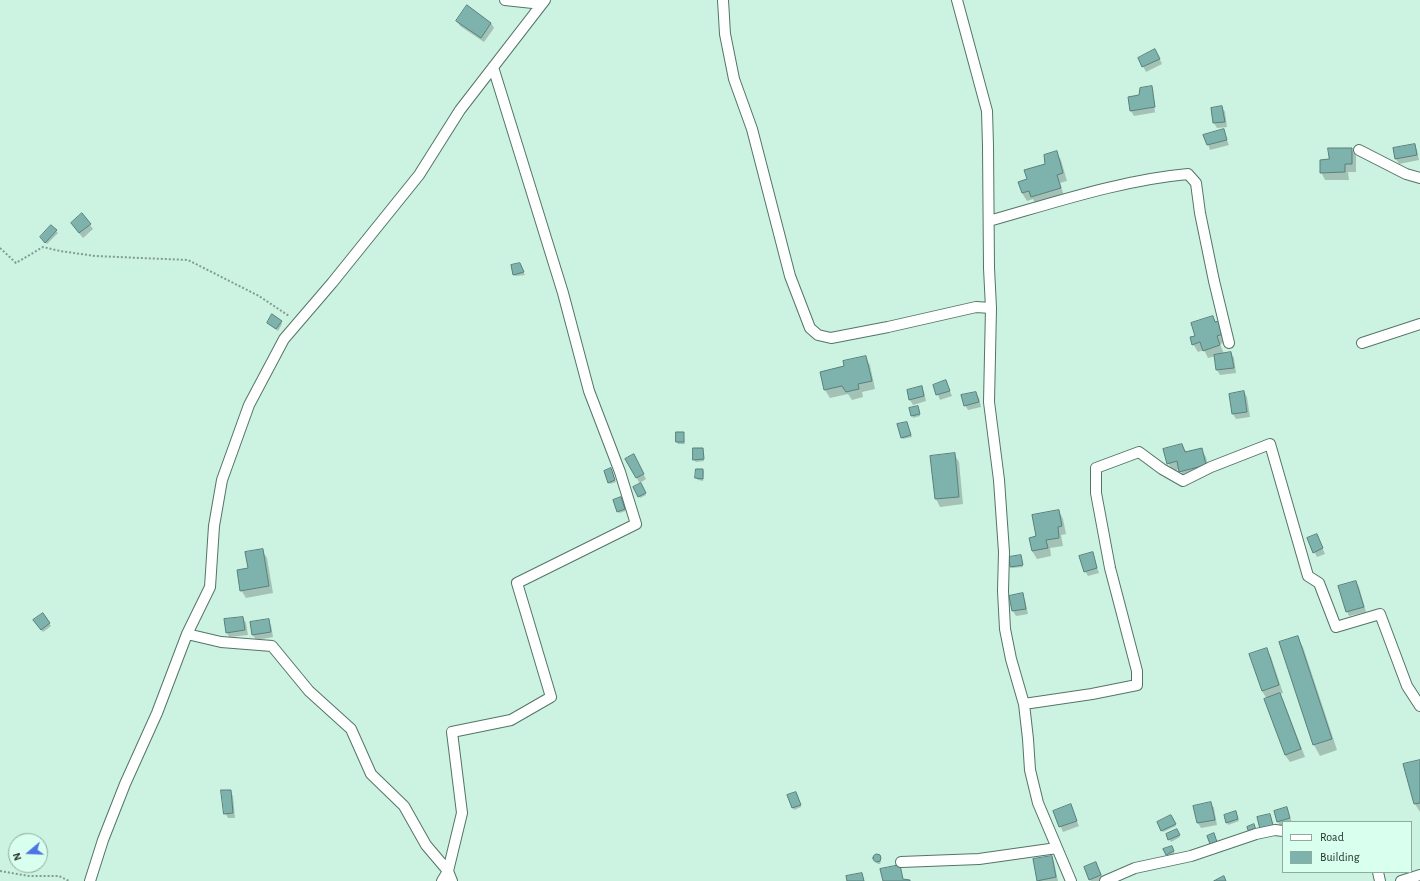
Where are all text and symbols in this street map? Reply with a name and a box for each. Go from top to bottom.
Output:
legend [1282,821,1412,873]
text: Road [1320,831,1344,843]
north arrow [8,833,48,873]
text: N [11,851,24,862]
text: Building [1320,851,1360,863]

